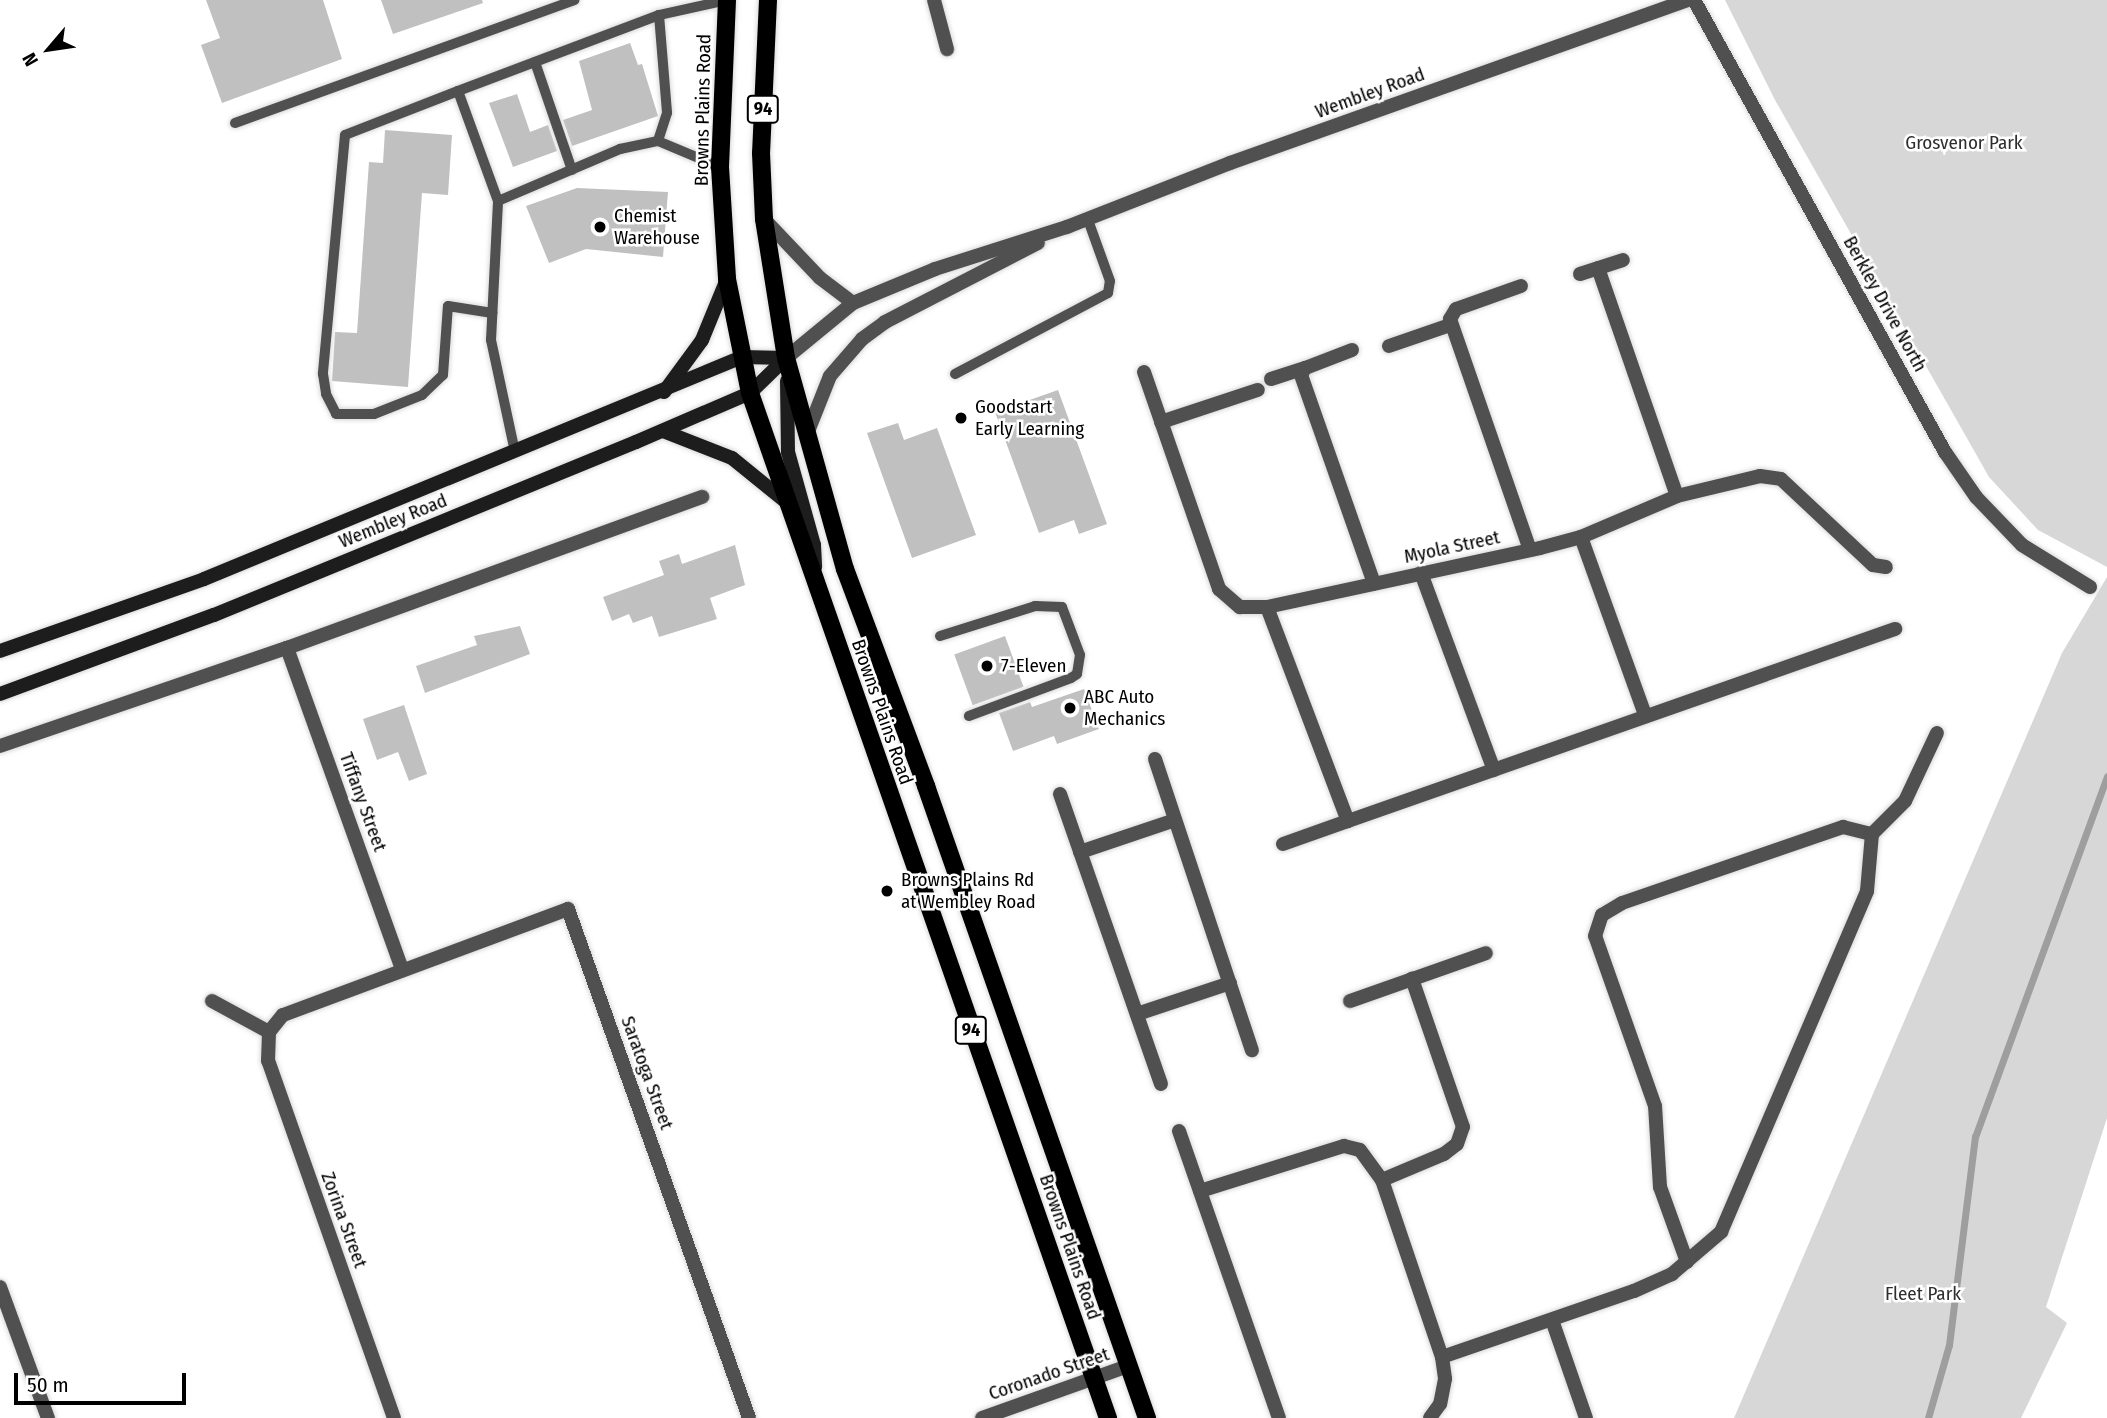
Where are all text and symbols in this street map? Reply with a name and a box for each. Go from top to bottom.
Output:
north arrow [14,14,84,84]
street label: Browns Plains Road [690,34,716,186]
text: N [17,49,43,70]
street label: Wembley Road [1312,63,1428,123]
road number: 94 [746,94,780,124]
park label: Grosvenor Park [1905,132,2023,154]
place label: Chemist Warehouse [614,205,700,249]
marker: Chemist Warehouse [592,219,608,235]
street label: Berkley Drive North [1838,232,1932,376]
place label: Goodstart Early Learning [975,396,1084,440]
marker: Goodstart Early Learning [953,410,969,426]
street label: Wembley Road [336,489,450,553]
street label: Myola Street [1402,526,1502,568]
street label: Browns Plains Road [846,636,918,788]
place label: 7-Eleven [1001,655,1066,677]
marker: 7-Eleven [979,658,995,674]
place label: ABC Auto Mechanics [1084,686,1165,730]
marker: ABC Auto Mechanics [1062,700,1078,716]
street label: Tiffany Street [335,749,391,855]
place label: Browns Plains Rd at Wembley Road [901,869,1036,913]
marker: Browns Plains Rd at Wembley Road [879,883,895,899]
street label: Saratoga Street [616,1013,678,1133]
road number: 94 [954,1015,988,1044]
street label: Zorina Street [316,1169,372,1271]
street label: Browns Plains Road [1034,1171,1106,1323]
park label: Fleet Park [1885,1283,1961,1305]
street label: Coronado Street [986,1343,1112,1405]
scale bar [18,1358,189,1402]
text: 50 m [27,1372,69,1398]

